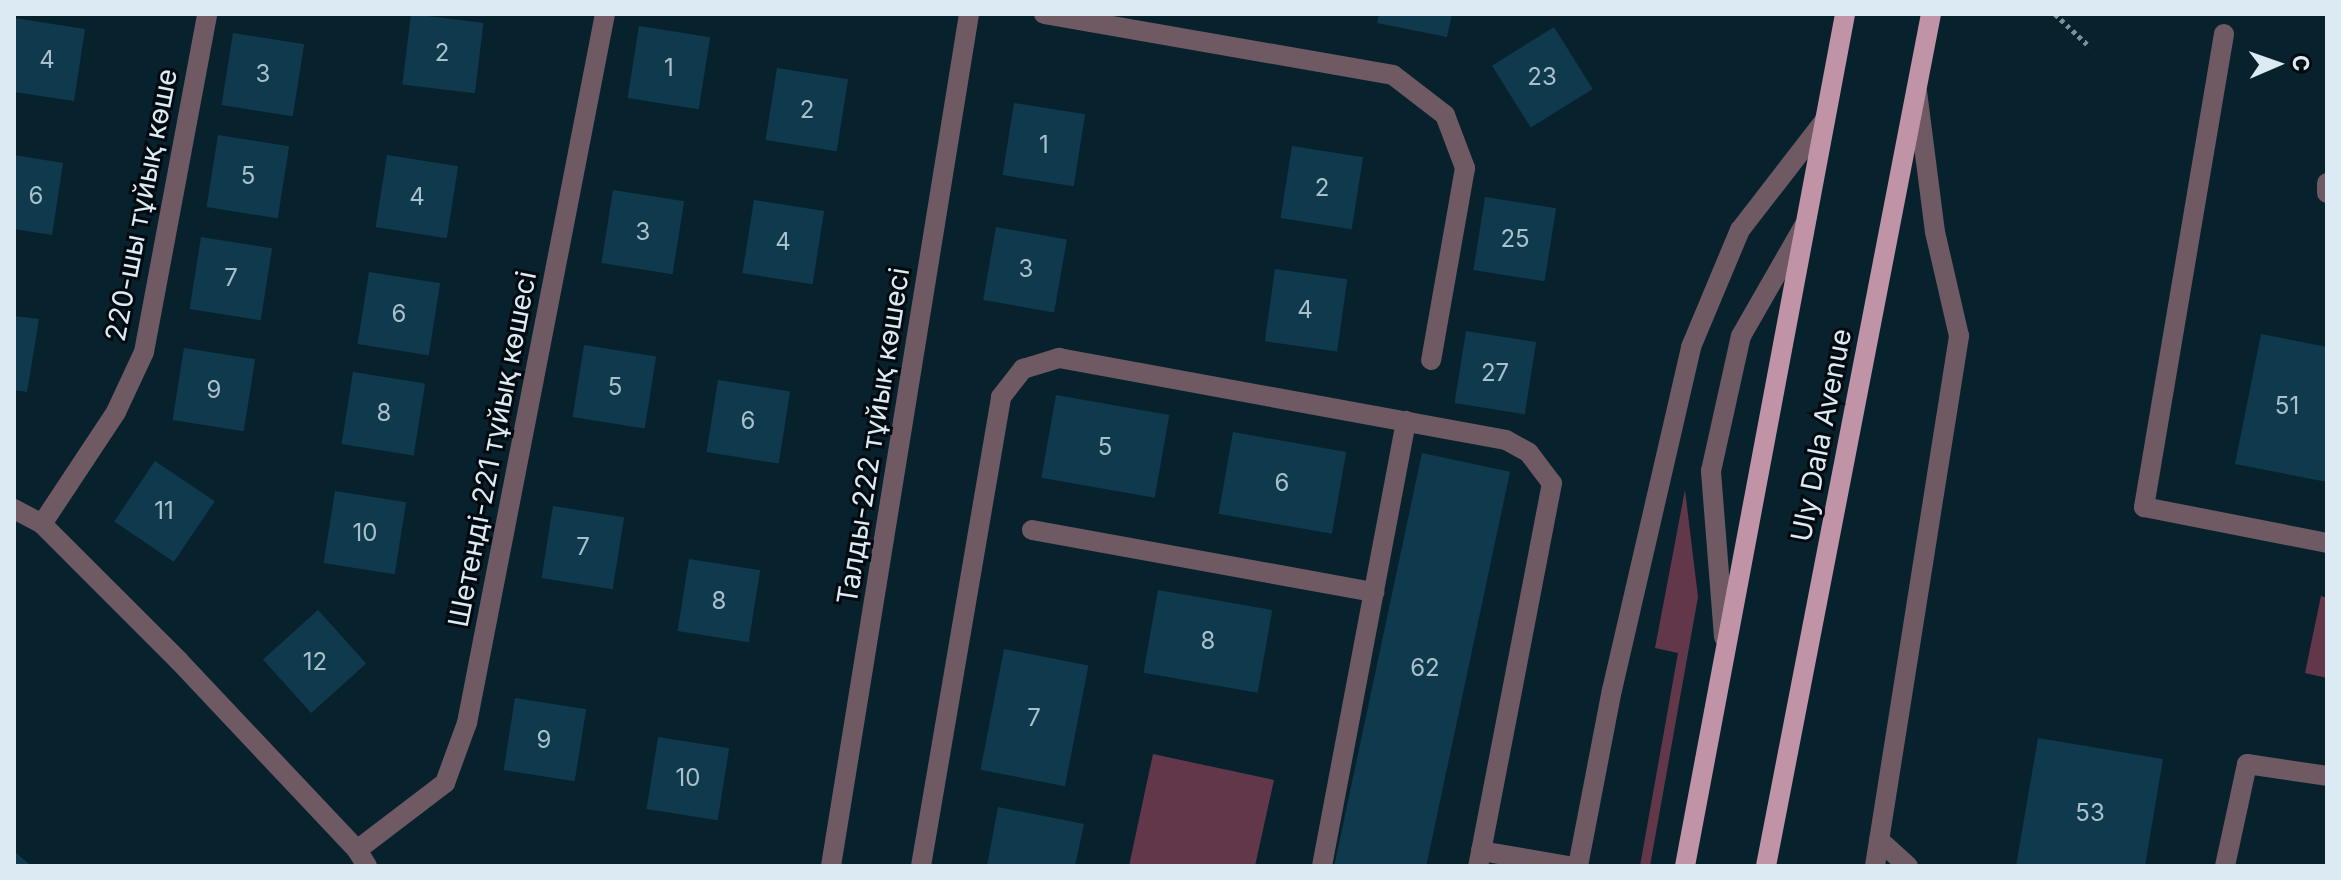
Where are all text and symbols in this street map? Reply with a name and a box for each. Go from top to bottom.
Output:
north arrow [2237,24,2317,104]
house number: 2 [435,39,449,67]
house number: 4 [39,46,55,74]
house number: 1 [664,54,674,82]
text: С [2288,55,2314,72]
house number: 3 [256,60,270,88]
house number: 23 [1527,63,1557,91]
street label: 220-шы тұйық көше [98,66,184,344]
house number: 2 [800,96,814,124]
house number: 1 [1039,131,1049,159]
house number: 5 [241,162,255,190]
house number: 2 [1315,174,1329,202]
house number: 6 [29,182,43,210]
house number: 4 [409,183,425,211]
house number: 3 [636,218,650,246]
house number: 25 [1500,225,1530,253]
house number: 4 [775,228,791,256]
house number: 3 [1019,255,1033,283]
house number: 7 [224,264,238,292]
street label: Талды-222 тұйық көшесі [830,265,916,607]
street label: Шетенді-221 тұйық көшесі [441,268,543,630]
house number: 4 [1297,296,1313,324]
house number: 6 [392,300,406,328]
street label: Uly Dala Avenue [1784,326,1858,544]
house number: 27 [1481,359,1509,387]
house number: 5 [608,373,622,401]
house number: 9 [207,376,221,404]
house number: 51 [2275,392,2299,420]
house number: 8 [377,399,391,427]
house number: 6 [741,407,755,435]
house number: 5 [1098,433,1112,461]
house number: 6 [1275,469,1289,497]
house number: 11 [154,497,174,525]
house number: 10 [353,519,377,547]
house number: 7 [576,533,590,561]
house number: 8 [712,587,726,615]
house number: 8 [1201,627,1215,655]
house number: 12 [303,648,327,676]
house number: 62 [1410,654,1440,682]
house number: 7 [1027,704,1041,732]
house number: 9 [537,726,551,754]
house number: 10 [676,764,700,792]
house number: 53 [2075,799,2105,827]

